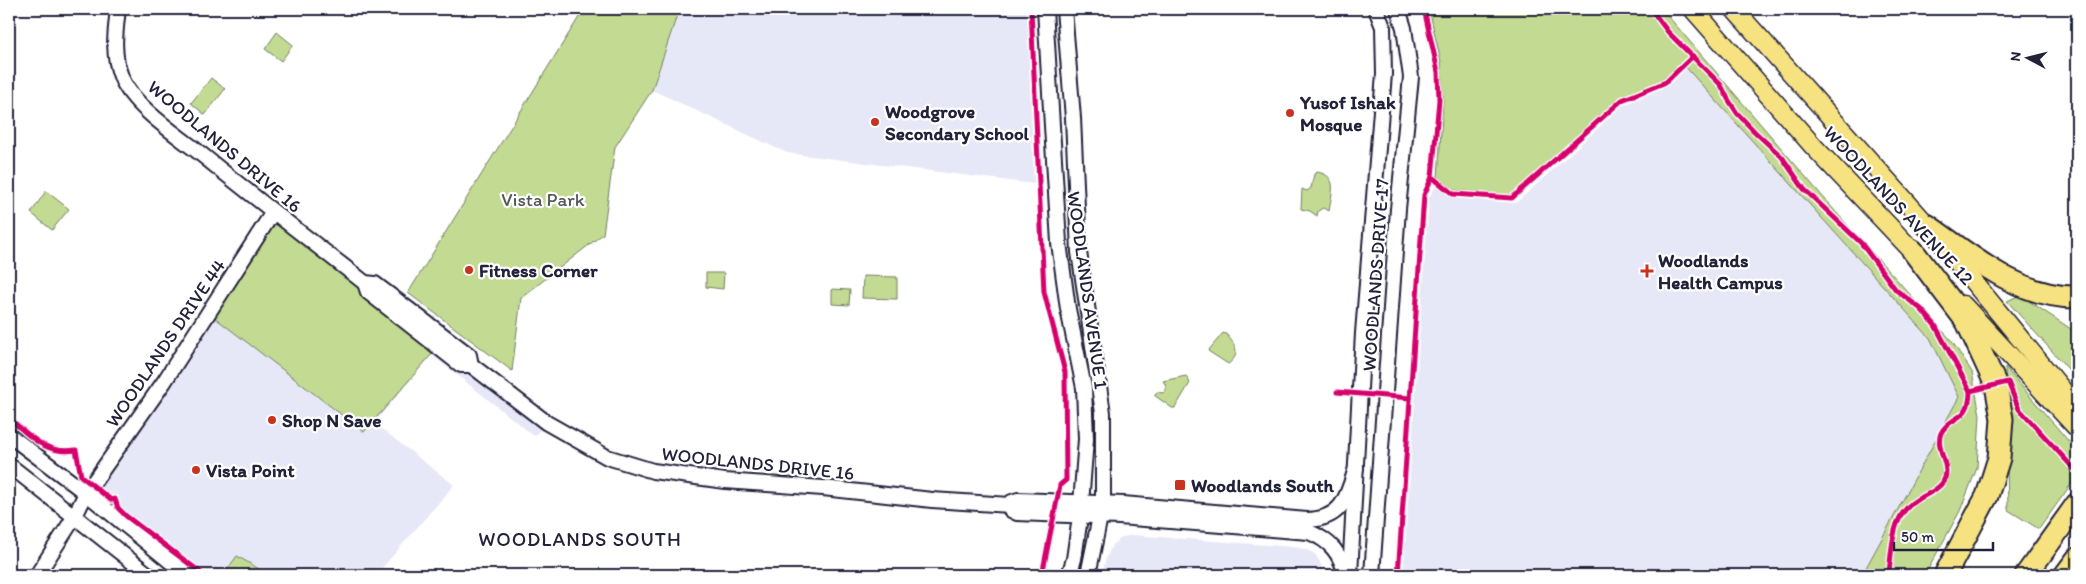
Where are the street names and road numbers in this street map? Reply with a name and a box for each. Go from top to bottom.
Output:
street label: WOODLANDS DRIVE 16 [143,75,306,217]
street label: WOODLANDS AVENUE 12 [1819,121,1979,290]
street label: WOODLANDS DRIVE 17 [1357,178,1394,372]
street label: WOODLANDS AVENUE 1 [1062,190,1113,391]
street label: WOODLANDS DRIVE 44 [101,255,230,432]
street label: WOODLANDS DRIVE 16 [660,442,855,485]

